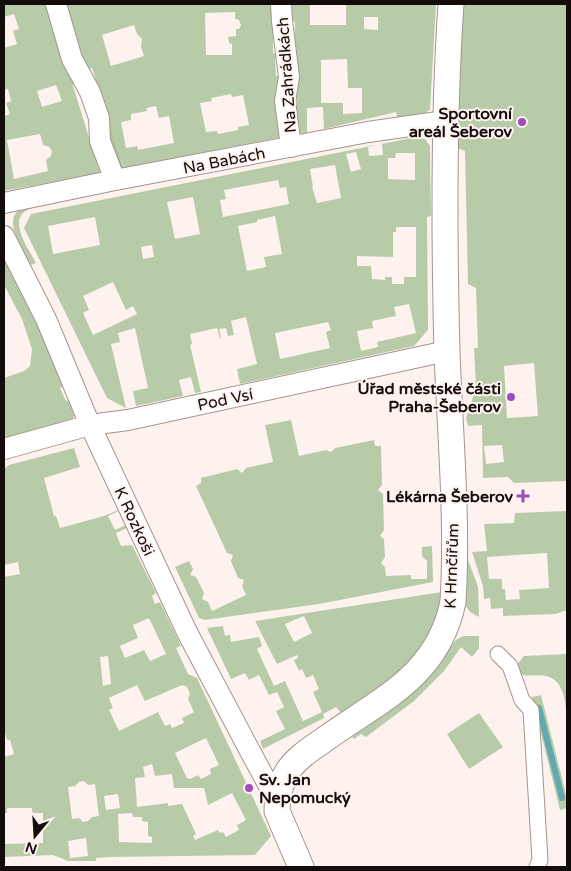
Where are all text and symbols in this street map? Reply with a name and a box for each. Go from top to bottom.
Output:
street label: Na Zahrádkách [273,16,301,133]
place label: Sportovní areál Šeberov [409,104,513,142]
marker: Sportovní areál Šeberov [516,116,528,128]
street label: Na Babách [181,143,267,179]
place label: Úřad městské části Praha-Šeberov [358,379,502,417]
street label: Pod Vsí [196,384,255,416]
marker: Úřad městské části Praha-Šeberov [505,391,517,403]
street label: K Rozkoši [109,484,159,559]
place label: Lékárna Šeberov [386,487,514,507]
marker: Lékárna Šeberov [517,490,529,502]
street label: K Hrnčířům [441,523,463,609]
place label: Sv. Jan Nepomucký [259,770,351,808]
marker: Sv. Jan Nepomucký [243,782,255,794]
north arrow [10,811,60,861]
text: N [23,838,39,858]

